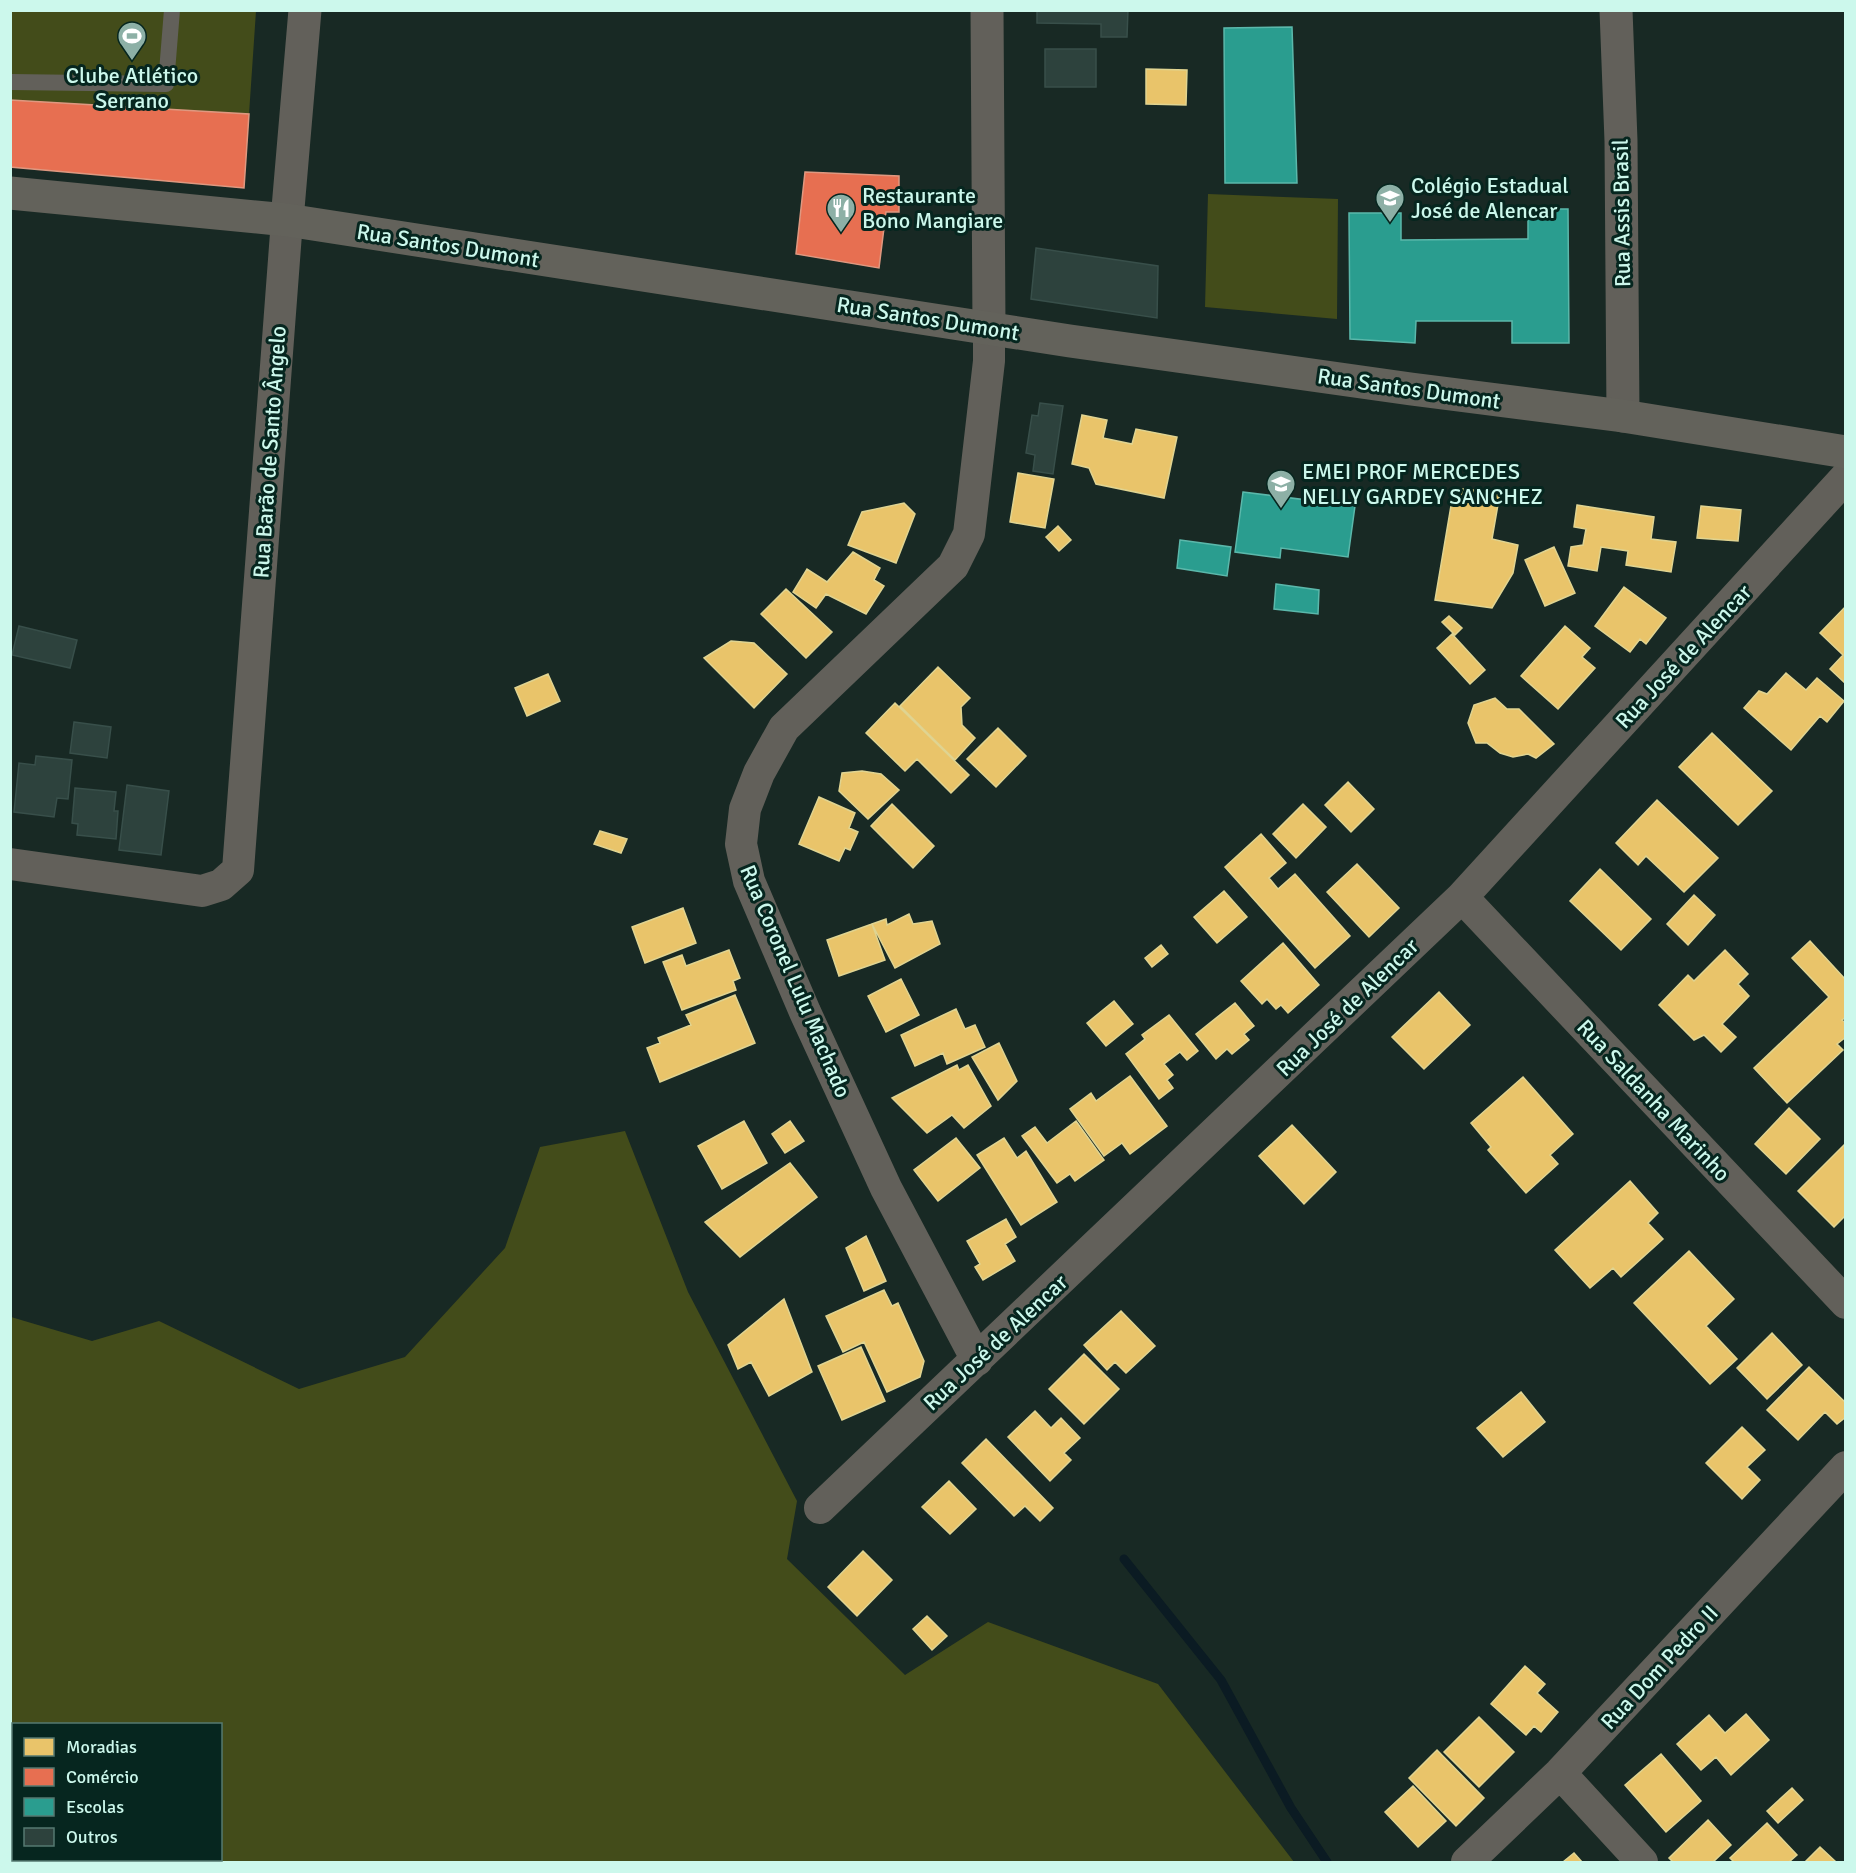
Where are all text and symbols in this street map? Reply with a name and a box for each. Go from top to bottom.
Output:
sports icon: Clube Atlético Serrano [116,20,148,62]
place label: Clube Atlético Serrano [66,62,198,114]
street label: Rua Assis Brasil [1607,139,1636,287]
place label: Colégio Estadual José de Alencar [1411,172,1569,224]
place label: Restaurante Bono Mangiare [862,182,1003,234]
school or university icon: Colégio Estadual José de Alencar [1374,182,1406,224]
restaurant icon: Restaurante Bono Mangiare [825,192,857,234]
street label: Rua Santos Dumont [355,218,541,273]
street label: Rua Santos Dumont [835,291,1021,346]
street label: Rua Barão de Santo Ângelo [247,325,292,579]
street label: Rua Santos Dumont [1316,362,1502,415]
place label: EMEI PROF MERCEDES NELLY GARDEY SANCHEZ [1302,458,1543,510]
school or university icon: EMEI PROF MERCEDES NELLY GARDEY SANCHEZ [1265,468,1297,510]
street label: Rua José de Alencar [1610,579,1757,734]
street label: Rua Coronel Lulu Machado [734,861,857,1102]
street label: Rua José de Alencar [1271,933,1424,1082]
street label: Rua Saldanha Marinho [1571,1014,1736,1187]
street label: Rua José de Alencar [918,1269,1073,1416]
street label: Rua Dom Pedro II [1595,1600,1724,1735]
legend [12,1723,222,1861]
text: Moradias [66,1736,137,1758]
text: Comércio [66,1766,139,1788]
text: Escolas [66,1796,124,1818]
text: Outros [66,1826,118,1848]

